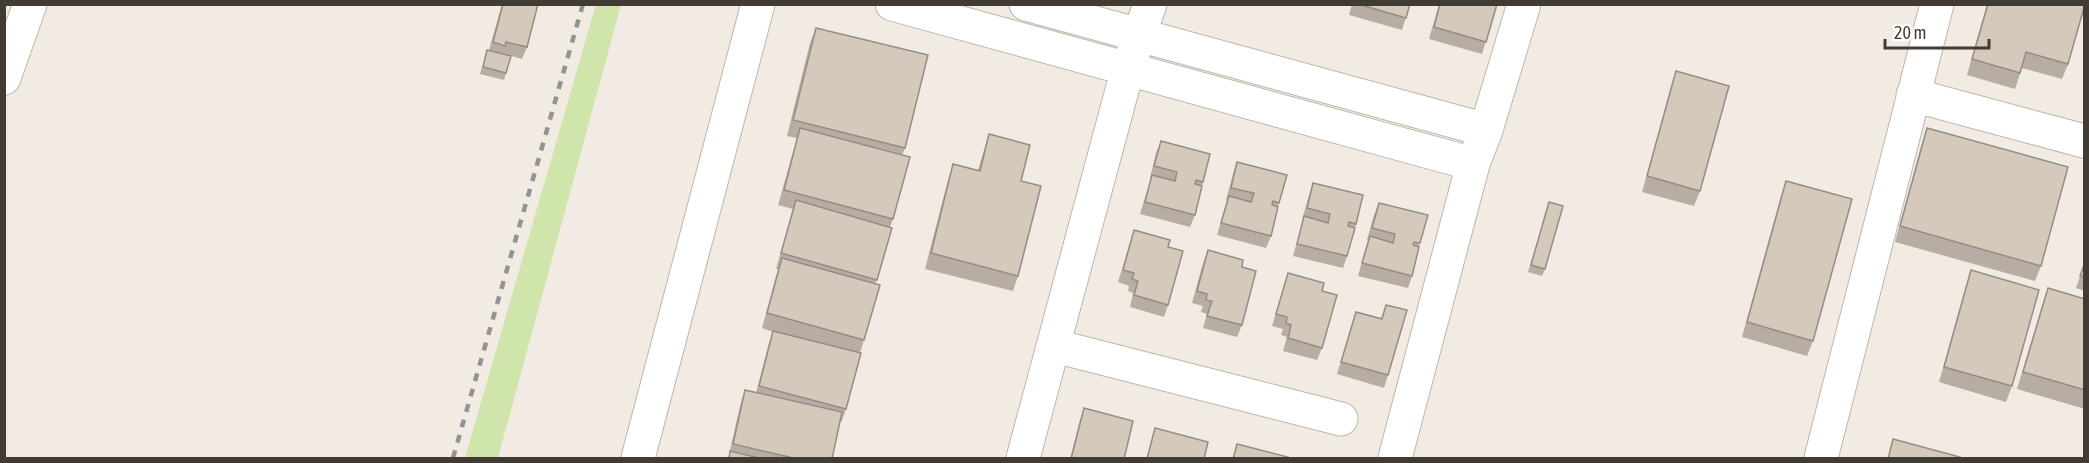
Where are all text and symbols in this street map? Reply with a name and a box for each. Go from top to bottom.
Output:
scale bar [1885,12,1988,50]
text: 20 m [1894,22,1926,43]

